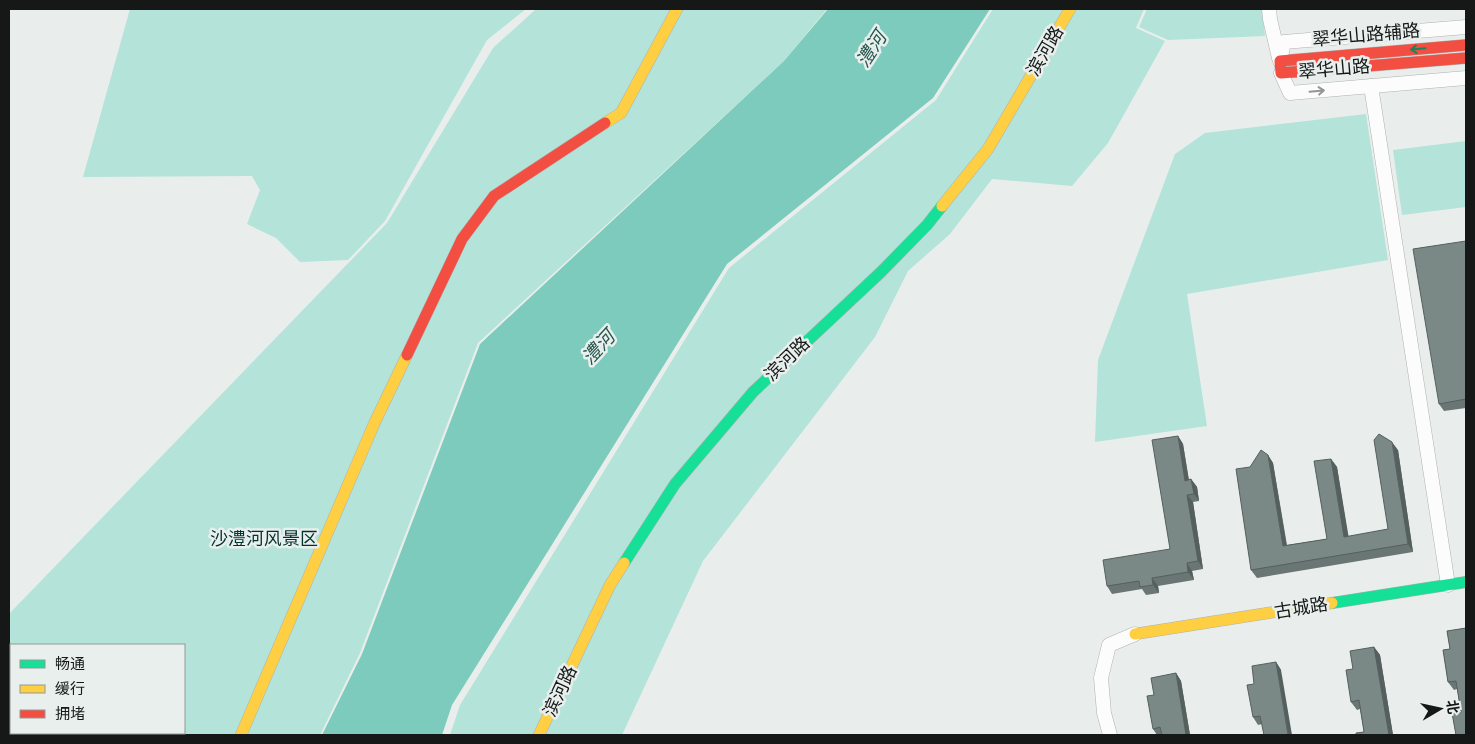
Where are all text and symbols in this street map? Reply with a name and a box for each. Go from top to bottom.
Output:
street label: 翠华山路辅路 [1311,17,1421,51]
street label: 滨河路 [1020,21,1068,80]
water label: 澧河 [850,23,894,72]
one-way arrow [1410,44,1426,54]
street label: 翠华山路 [1297,53,1371,83]
one-way arrow [1309,86,1325,95]
water label: 澧河 [576,321,623,370]
street label: 滨河路 [759,331,814,386]
park label: 沙澧河风景区 [210,526,318,550]
street label: 古城路 [1272,591,1329,623]
legend [10,644,185,734]
text: 畅通 [55,653,85,674]
street label: 滨河路 [537,661,581,720]
text: 缓行 [55,678,85,699]
north arrow [1415,684,1465,734]
text: 北 [1443,698,1464,715]
text: 拥堵 [55,703,85,724]

